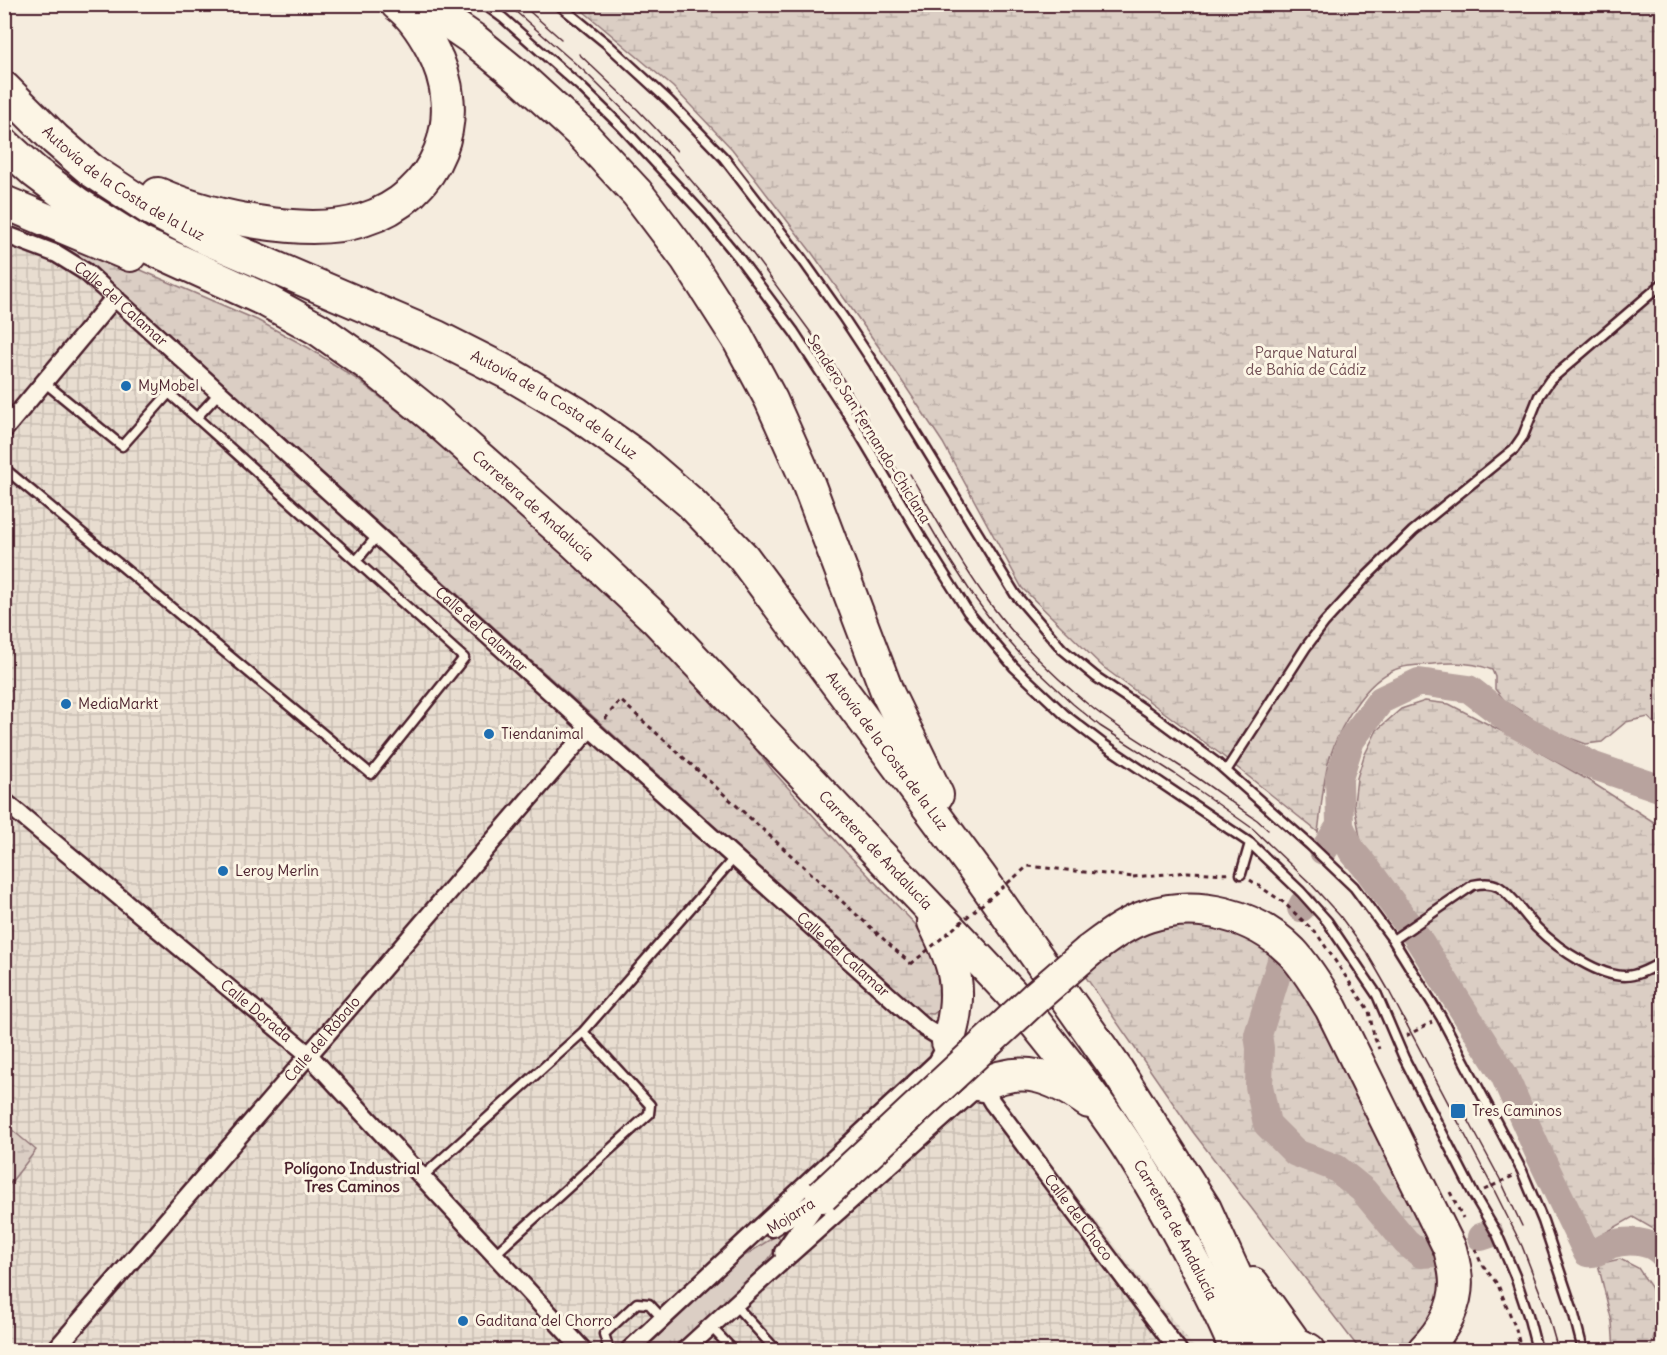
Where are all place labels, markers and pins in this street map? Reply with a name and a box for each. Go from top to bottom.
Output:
place label: MyMobel [138,376,199,395]
marker: MyMobel [119,379,133,393]
place label: MediaMarkt [78,694,158,713]
marker: MediaMarkt [59,697,73,711]
place label: Tiendanimal [501,724,584,743]
marker: Tiendanimal [482,727,496,741]
place label: Leroy Merlin [235,861,319,880]
marker: Leroy Merlin [216,864,230,878]
place label: Tres Caminos [1472,1101,1562,1120]
marker: Tres Caminos [1449,1102,1467,1120]
place label: Gaditana del Chorro [475,1311,612,1330]
marker: Gaditana del Chorro [456,1314,470,1328]

